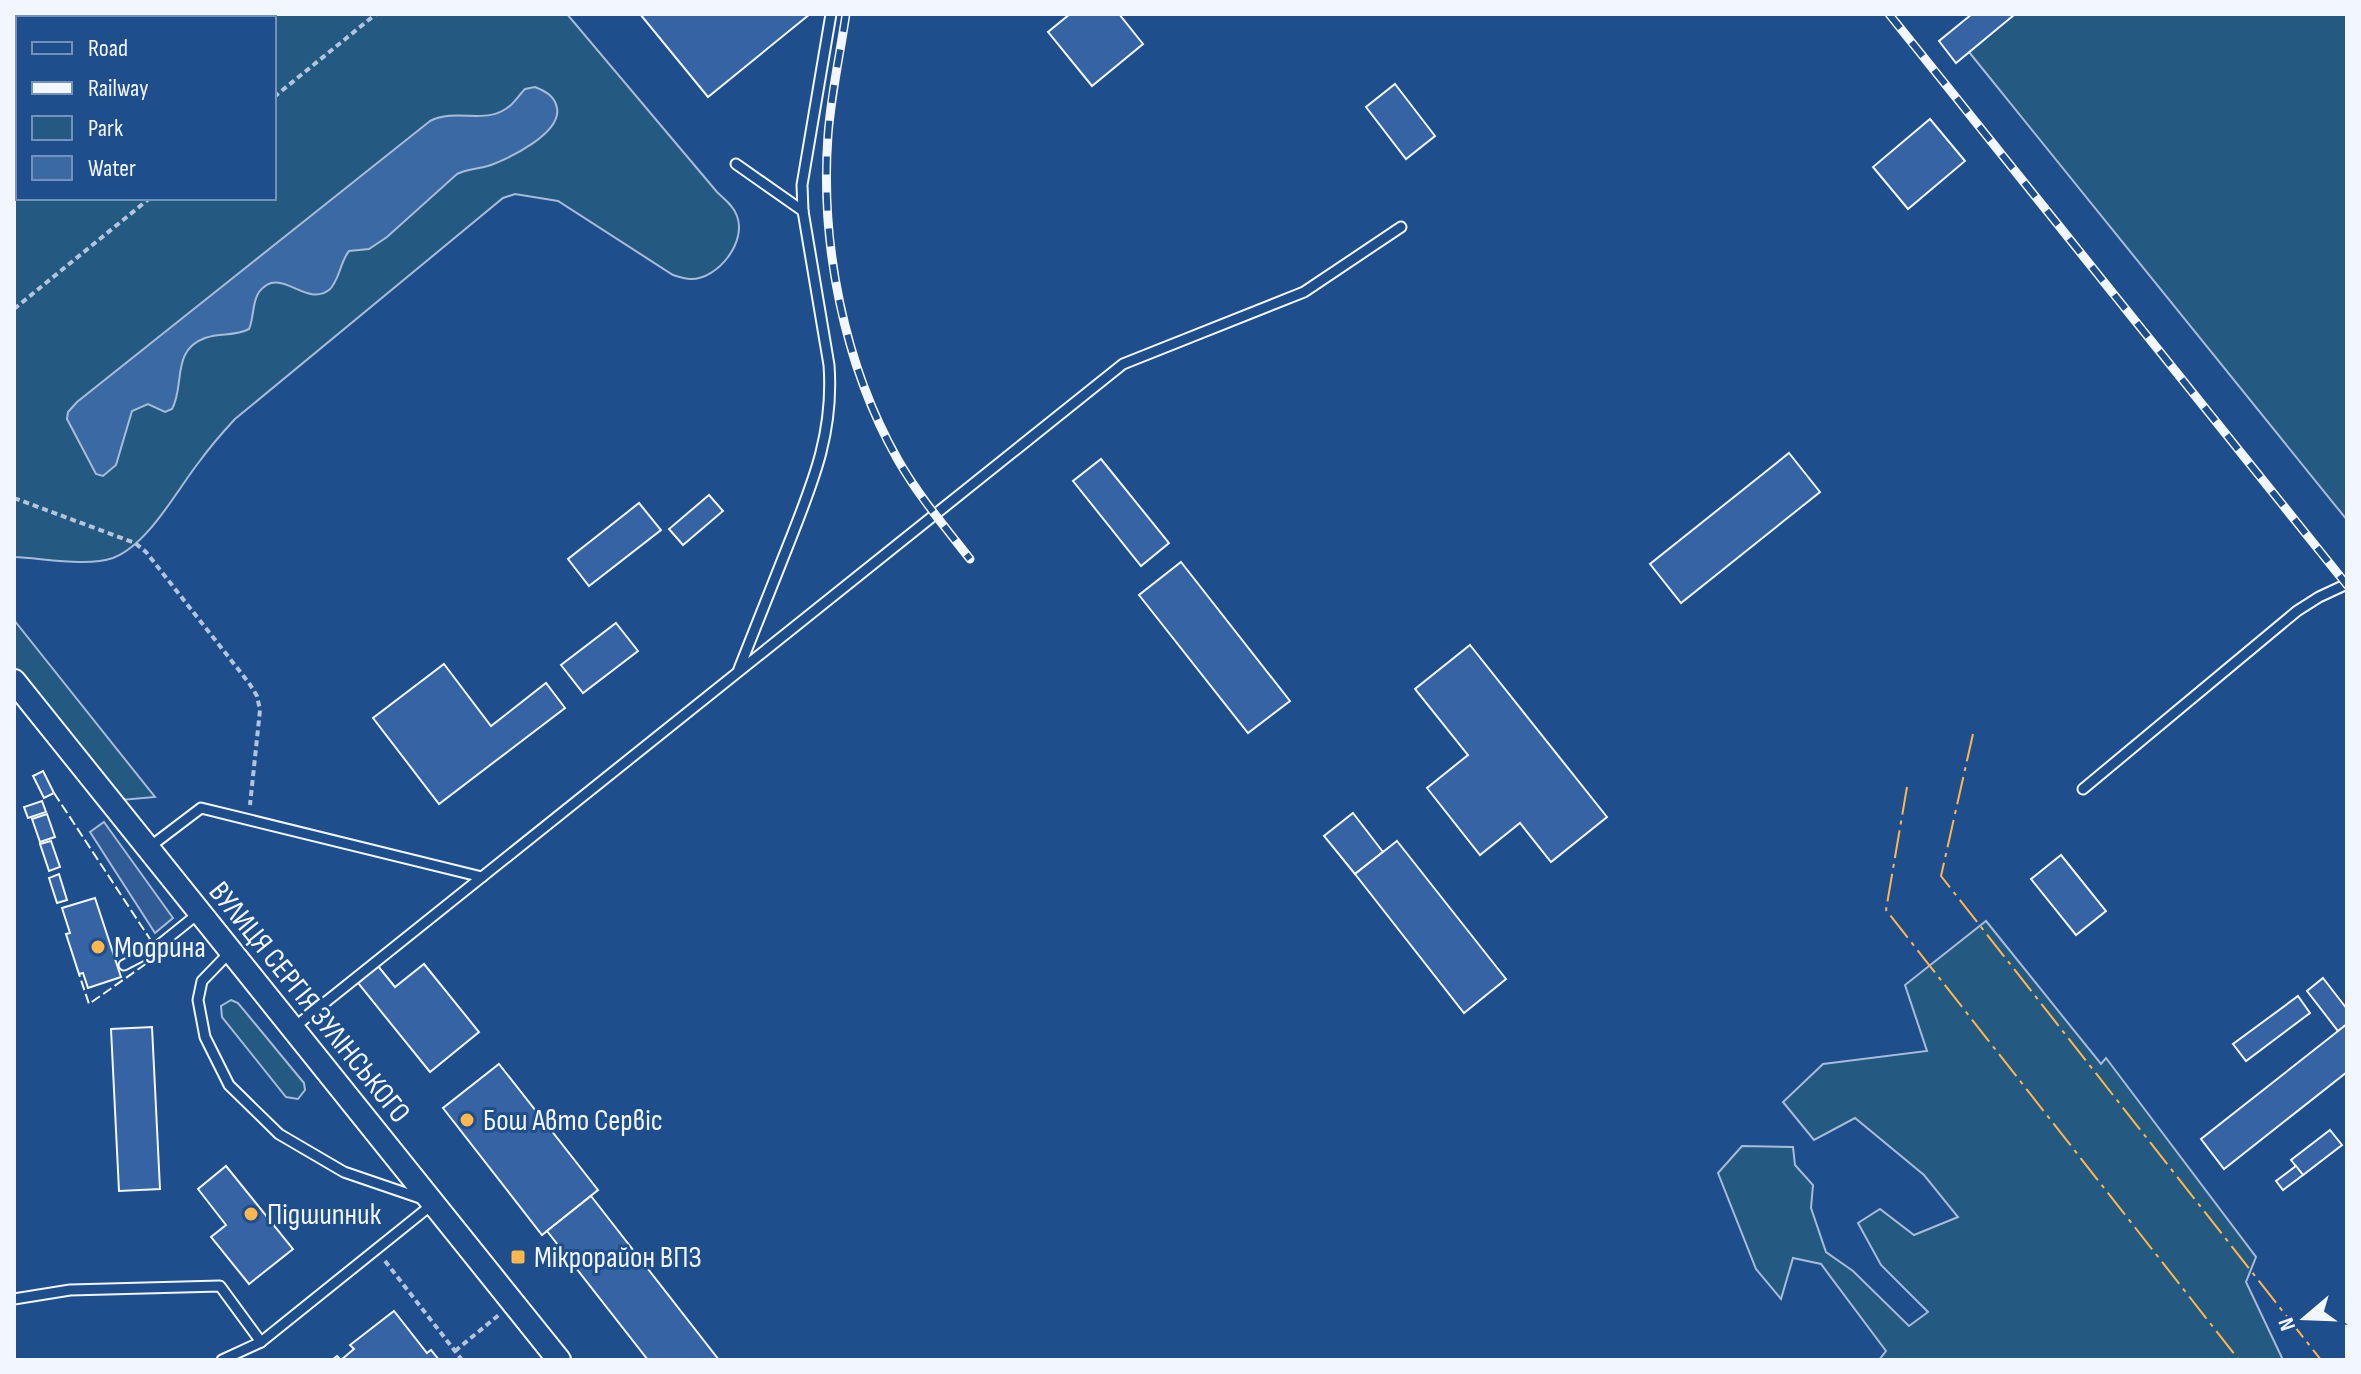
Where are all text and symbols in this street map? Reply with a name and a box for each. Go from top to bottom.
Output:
legend [16,16,276,200]
text: Road [88,34,128,63]
text: Railway [88,74,148,103]
text: Park [88,114,123,143]
text: Water [88,154,136,183]
street label: ВУЛИЦЯ СЕРГІЯ ЗУЛІНСЬКОГО [201,875,418,1131]
place label: Модрина [114,930,206,966]
marker: Модрина [89,938,107,956]
place label: Бош Авто Сервіс [483,1103,663,1139]
marker: Бош Авто Сервіс [458,1111,476,1129]
place label: Підшипник [267,1197,382,1233]
marker: Підшипник [242,1205,260,1223]
place label: Мікрорайон ВПЗ [534,1240,702,1276]
marker: Мікрорайон ВПЗ [509,1248,527,1266]
north arrow [2265,1278,2345,1358]
text: N [2273,1314,2302,1334]

